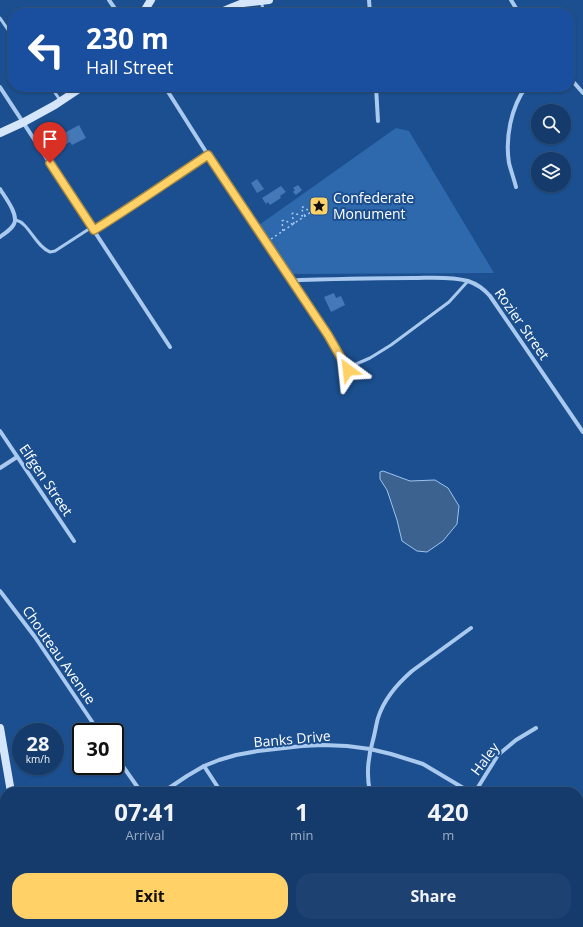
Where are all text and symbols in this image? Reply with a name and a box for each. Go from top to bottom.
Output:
text: 230 m [86,19,169,57]
icon: left [20,24,72,76]
text: Hall Street [86,55,173,79]
map controls [531,104,571,192]
button: search [531,104,571,144]
pin [33,122,67,163]
icon: arrive [39,128,61,150]
button: layers [531,152,571,192]
place label: Confederate Monument [333,188,414,223]
place icon: Confederate Monument [308,195,330,217]
street label: Rozier Street [491,284,554,363]
position arrow [327,349,369,391]
street label: Elfgen Street [15,440,77,519]
street label: Chouteau Avenue [18,602,101,708]
speed limit sign: 30 [72,723,124,775]
street label: Banks Drive [253,726,331,751]
text: 28 [27,730,49,757]
street label: Haley [466,738,504,779]
text: km/h [26,752,50,766]
text: 07:41 [114,795,176,828]
text: 1 [295,795,309,828]
text: 420 [428,795,469,828]
text: Arrival [125,826,165,844]
text: min [290,826,313,844]
text: m [442,826,454,844]
button: Exit [12,873,288,919]
button: Share [296,873,571,919]

